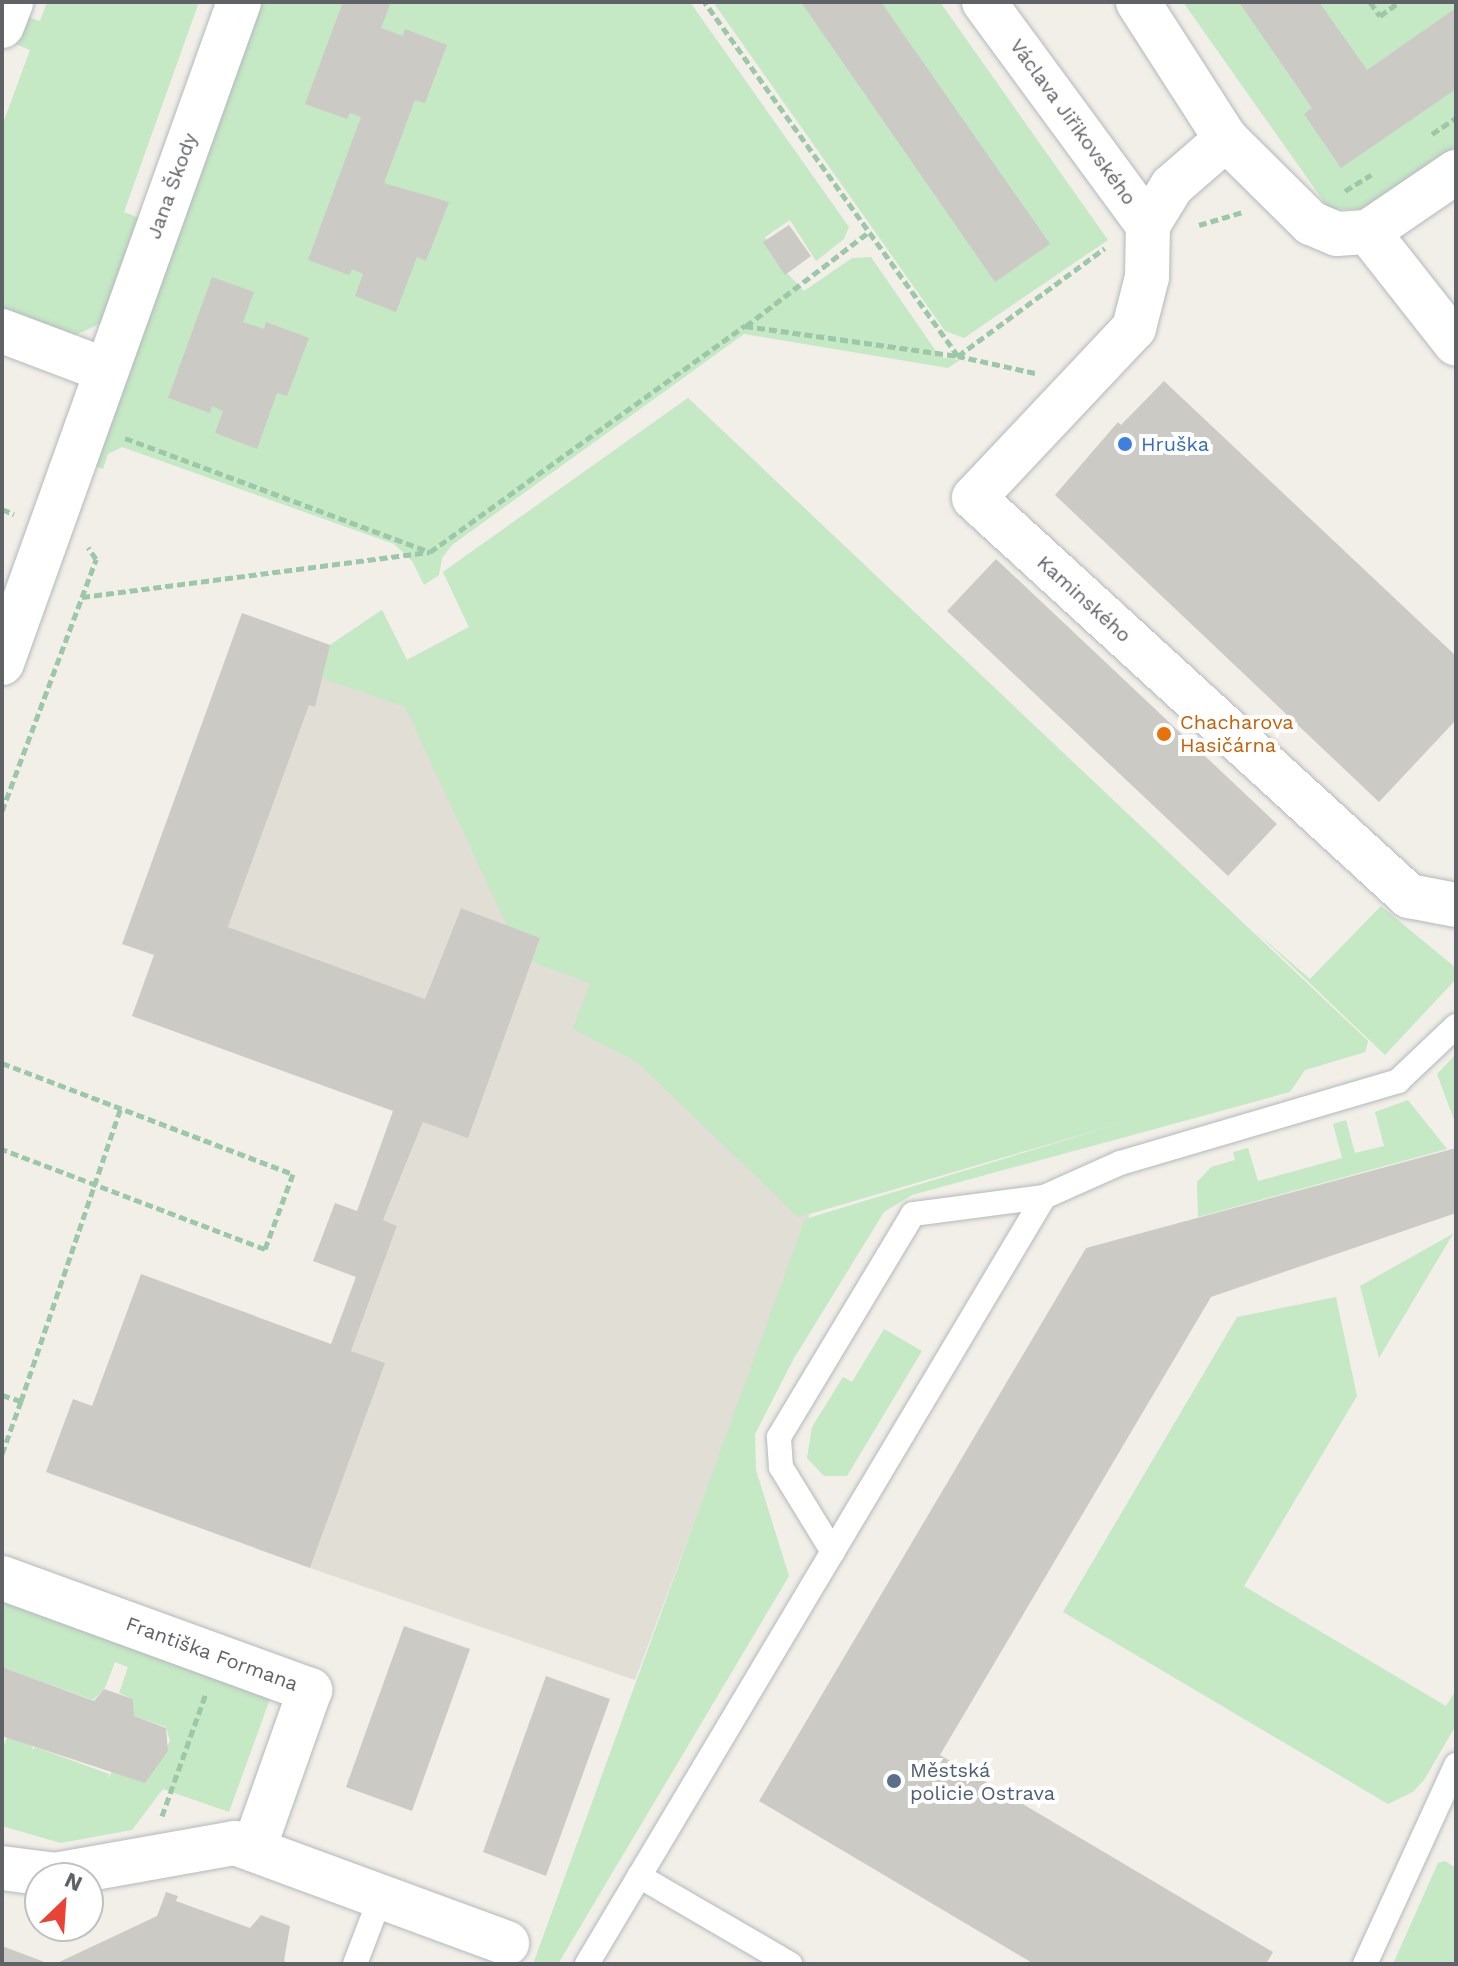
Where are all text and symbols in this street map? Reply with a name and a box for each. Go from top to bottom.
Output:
street label: Václava Jiřikovského [1004,34,1142,210]
street label: Jana Škody [142,130,202,242]
place label: Hruška [1141,432,1209,456]
marker: Hruška [1116,435,1134,453]
street label: Kaminského [1032,550,1136,648]
place label: Chacharova Hasičárna [1180,710,1294,757]
marker: Chacharova Hasičárna [1155,725,1173,743]
street label: Františka Formana [123,1612,301,1696]
place label: Městská policie Ostrava [910,1758,1055,1805]
marker: Městská policie Ostrava [885,1772,903,1790]
north arrow [24,1862,104,1942]
text: N [61,1867,86,1896]

